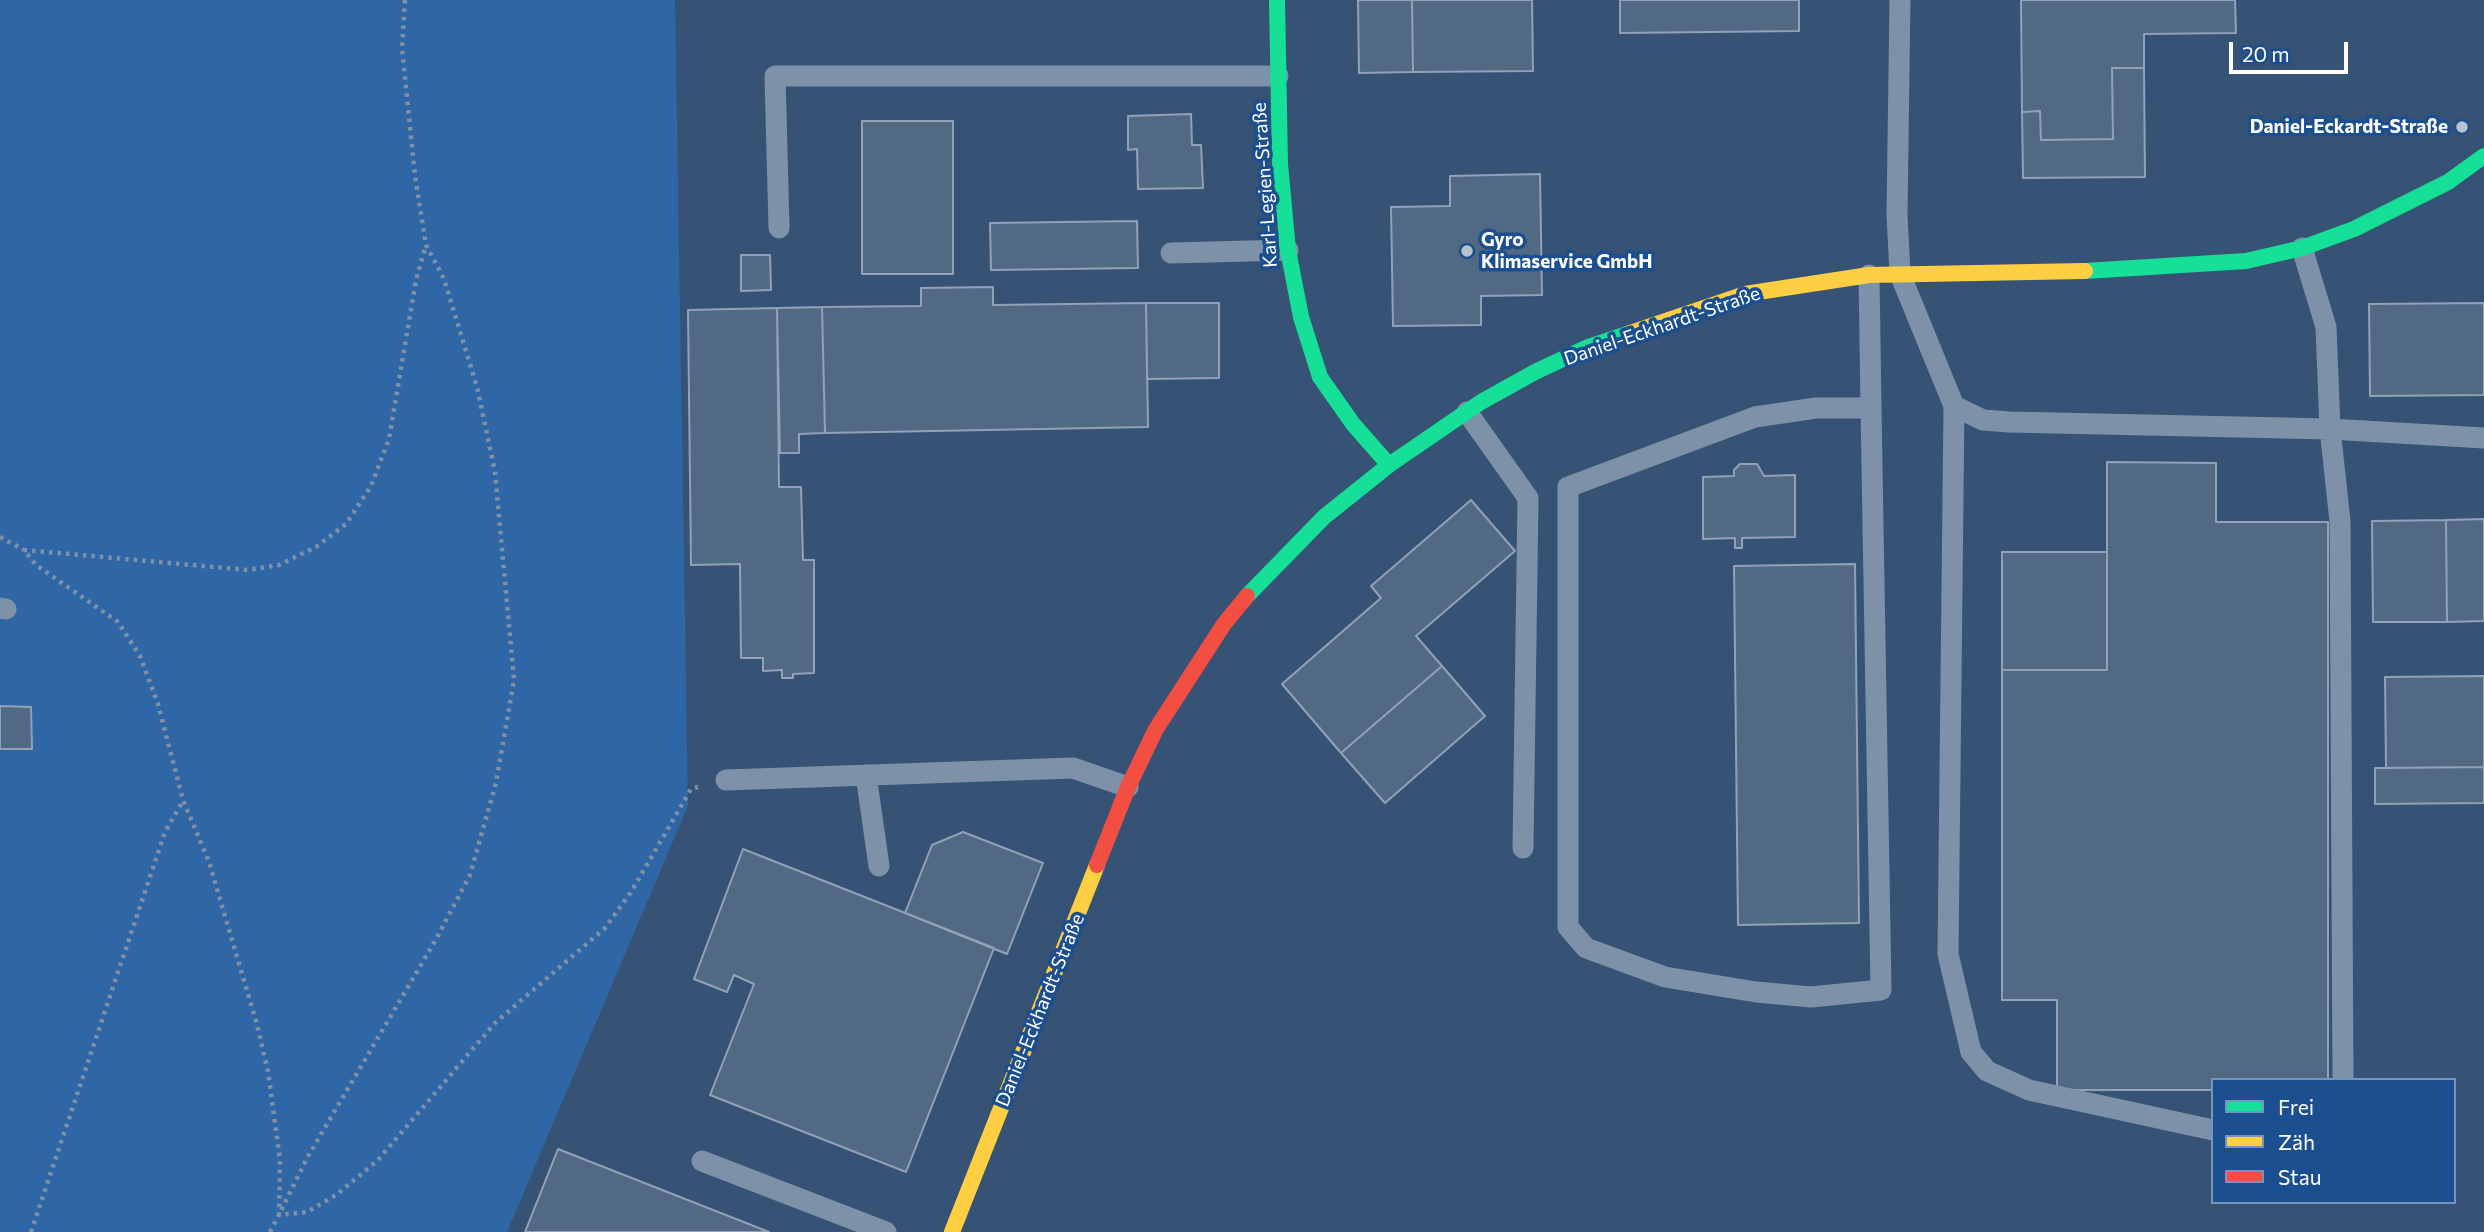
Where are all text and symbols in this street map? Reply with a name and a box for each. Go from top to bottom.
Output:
scale bar [2232,28,2351,72]
text: 20 m [2242,41,2290,66]
street label: Karl-Legien-Straße [1248,102,1282,268]
place label: Daniel-Eckardt-Straße [2250,116,2448,138]
marker: Daniel-Eckardt-Straße [2454,119,2470,135]
place label: Gyro Klimaservice GmbH [1481,229,1652,273]
marker: Gyro Klimaservice GmbH [1459,243,1475,259]
street label: Daniel-Eckhardt-Straße [1561,282,1763,370]
street label: Daniel-Eckhardt-Straße [991,910,1089,1110]
legend [2211,1078,2456,1204]
text: Frei [2278,1094,2314,1119]
text: Zäh [2278,1129,2315,1154]
text: Stau [2278,1164,2321,1189]

